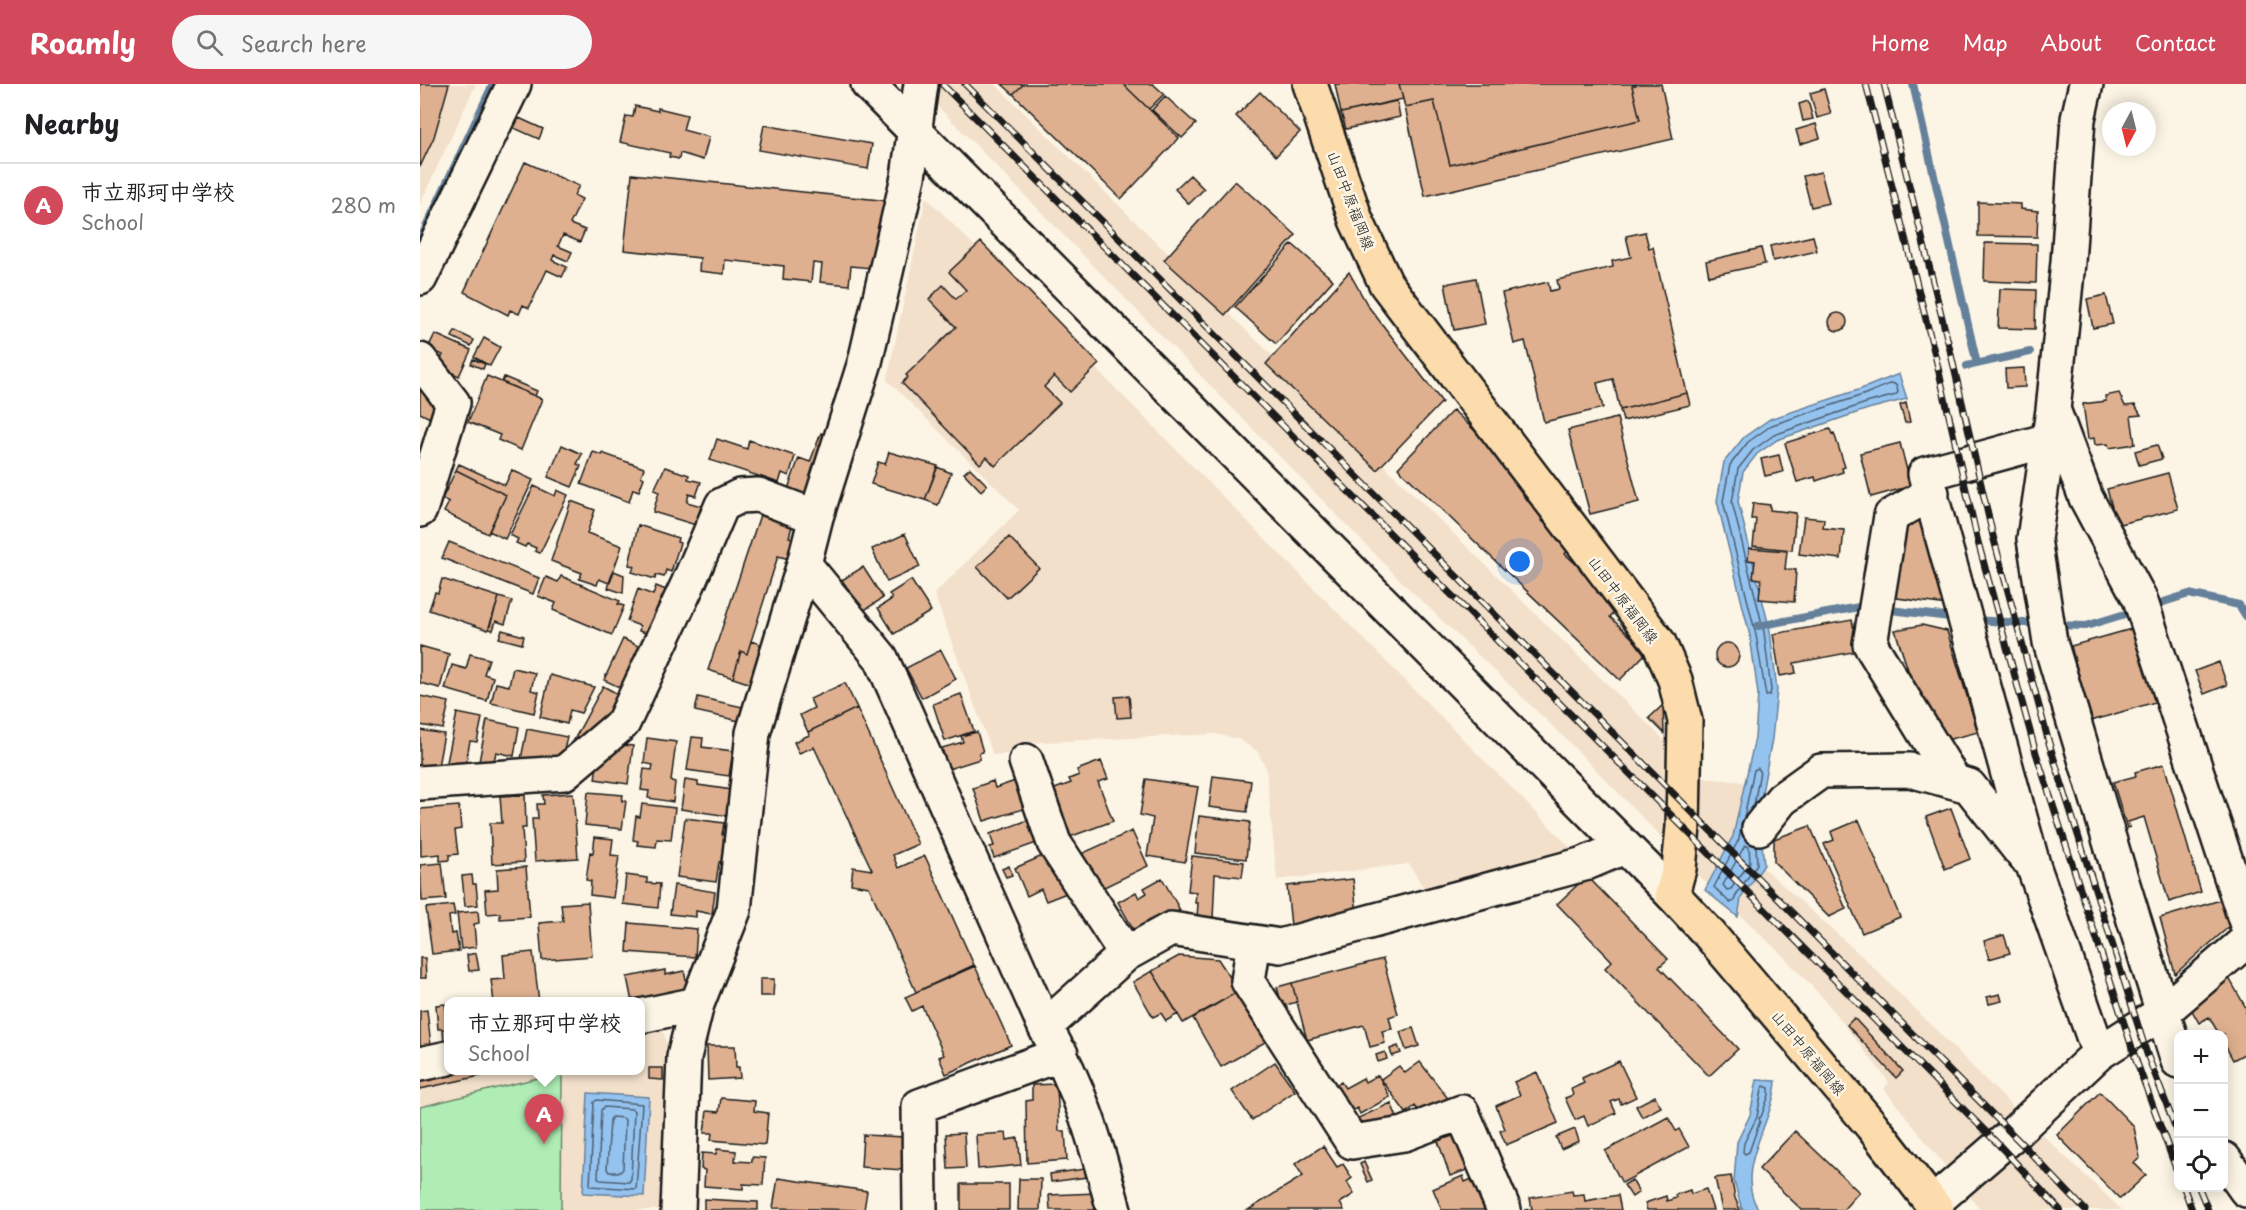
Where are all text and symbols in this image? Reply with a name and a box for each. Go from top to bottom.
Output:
search box [172,15,592,69]
text: Roamly [30,21,136,64]
icon: search [193,26,226,59]
text: Search here [241,26,367,59]
text: Home [1871,26,1930,58]
text: Map [1963,26,2008,58]
text: About [2041,26,2102,58]
text: Contact [2135,26,2216,58]
north arrow [2102,102,2156,156]
text: Nearby [24,104,119,143]
street label: 山田中原福岡線 [1322,147,1382,253]
text: 市立那珂中学校 [81,174,235,207]
text: A [36,190,51,220]
text: 280 m [331,190,396,220]
text: School [81,207,144,237]
your location [1505,547,1534,576]
street label: 山田中原福岡線 [1583,550,1665,648]
popup [444,997,645,1075]
street label: 山田中原福岡線 [1766,1004,1852,1100]
text: 市立那珂中学校 [467,1005,622,1038]
map controls [2174,1030,2228,1192]
button: + [2174,1030,2228,1084]
text: School [467,1038,530,1068]
button: − [2174,1084,2228,1138]
pin: A [524,1094,564,1144]
button: locate [2174,1138,2228,1192]

